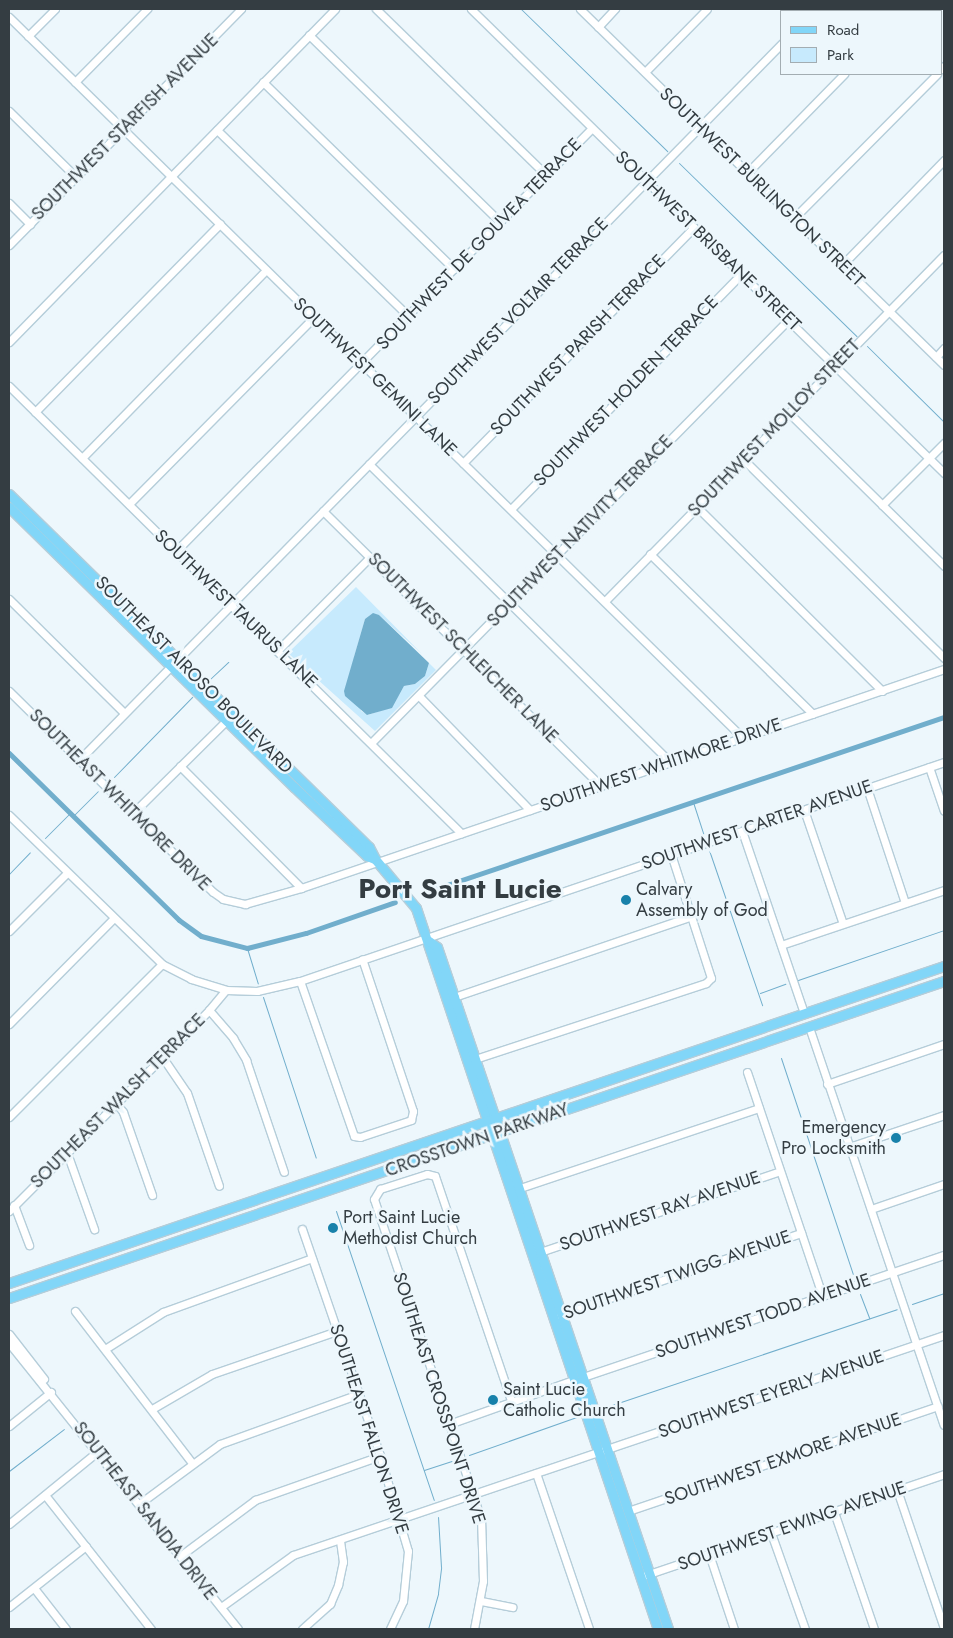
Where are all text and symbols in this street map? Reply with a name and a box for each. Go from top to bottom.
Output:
legend [780,10,943,75]
text: Road [827,19,859,41]
street label: SOUTHWEST STARFISH AVENUE [27,29,223,225]
text: Park [827,44,854,66]
street label: SOUTHWEST BURLINGTON STREET [655,83,869,291]
street label: SOUTHWEST DE GOUVEA TERRACE [372,134,586,354]
street label: SOUTHWEST BRISBANE STREET [611,146,805,336]
street label: SOUTHWEST VOLTAIR TERRACE [423,213,613,409]
street label: SOUTHWEST PARISH TERRACE [486,250,670,440]
street label: SOUTHWEST HOLDEN TERRACE [529,291,723,491]
street label: SOUTHWEST GEMINI LANE [289,293,461,461]
street label: SOUTHWEST MOLLOY STREET [684,335,864,521]
street label: SOUTHWEST NATIVITY TERRACE [483,431,677,631]
street label: SOUTHWEST TAURUS LANE [150,525,322,693]
street label: SOUTHWEST SCHLEICHER LANE [363,548,563,748]
street label: SOUTHEAST AIROSO BOULEVARD [91,572,297,778]
street label: SOUTHEAST WHITMORE DRIVE [25,705,215,895]
street label: SOUTHWEST WHITMORE DRIVE [537,713,785,817]
street label: SOUTHWEST CARTER AVENUE [639,775,875,875]
district label: Port Saint Lucie [358,872,562,906]
place label: Calvary Assembly of God [636,879,768,922]
marker: Calvary Assembly of God [620,894,632,906]
street label: SOUTHEAST WALSH TERRACE [26,1009,210,1193]
street label: CROSSTOWN PARKWAY [382,1098,572,1182]
place label: Emergency Pro Locksmith [781,1117,886,1160]
marker: Emergency Pro Locksmith [890,1132,902,1144]
street label: SOUTHWEST RAY AVENUE [557,1166,763,1256]
place label: Port Saint Lucie Methodist Church [343,1207,478,1250]
marker: Port Saint Lucie Methodist Church [327,1222,339,1234]
street label: SOUTHWEST TWIGG AVENUE [560,1226,794,1324]
street label: SOUTHWEST TODD AVENUE [652,1269,874,1363]
street label: SOUTHEAST CROSSPOINT DRIVE [388,1270,490,1526]
street label: SOUTHEAST FALLON DRIVE [325,1321,413,1537]
street label: SOUTHWEST EYERLY AVENUE [655,1345,887,1443]
place label: Saint Lucie Catholic Church [503,1379,626,1422]
marker: Saint Lucie Catholic Church [487,1394,499,1406]
street label: SOUTHWEST EXMORE AVENUE [662,1408,904,1510]
street label: SOUTHEAST SANDIA DRIVE [69,1418,221,1604]
street label: SOUTHWEST EWING AVENUE [675,1477,909,1575]

